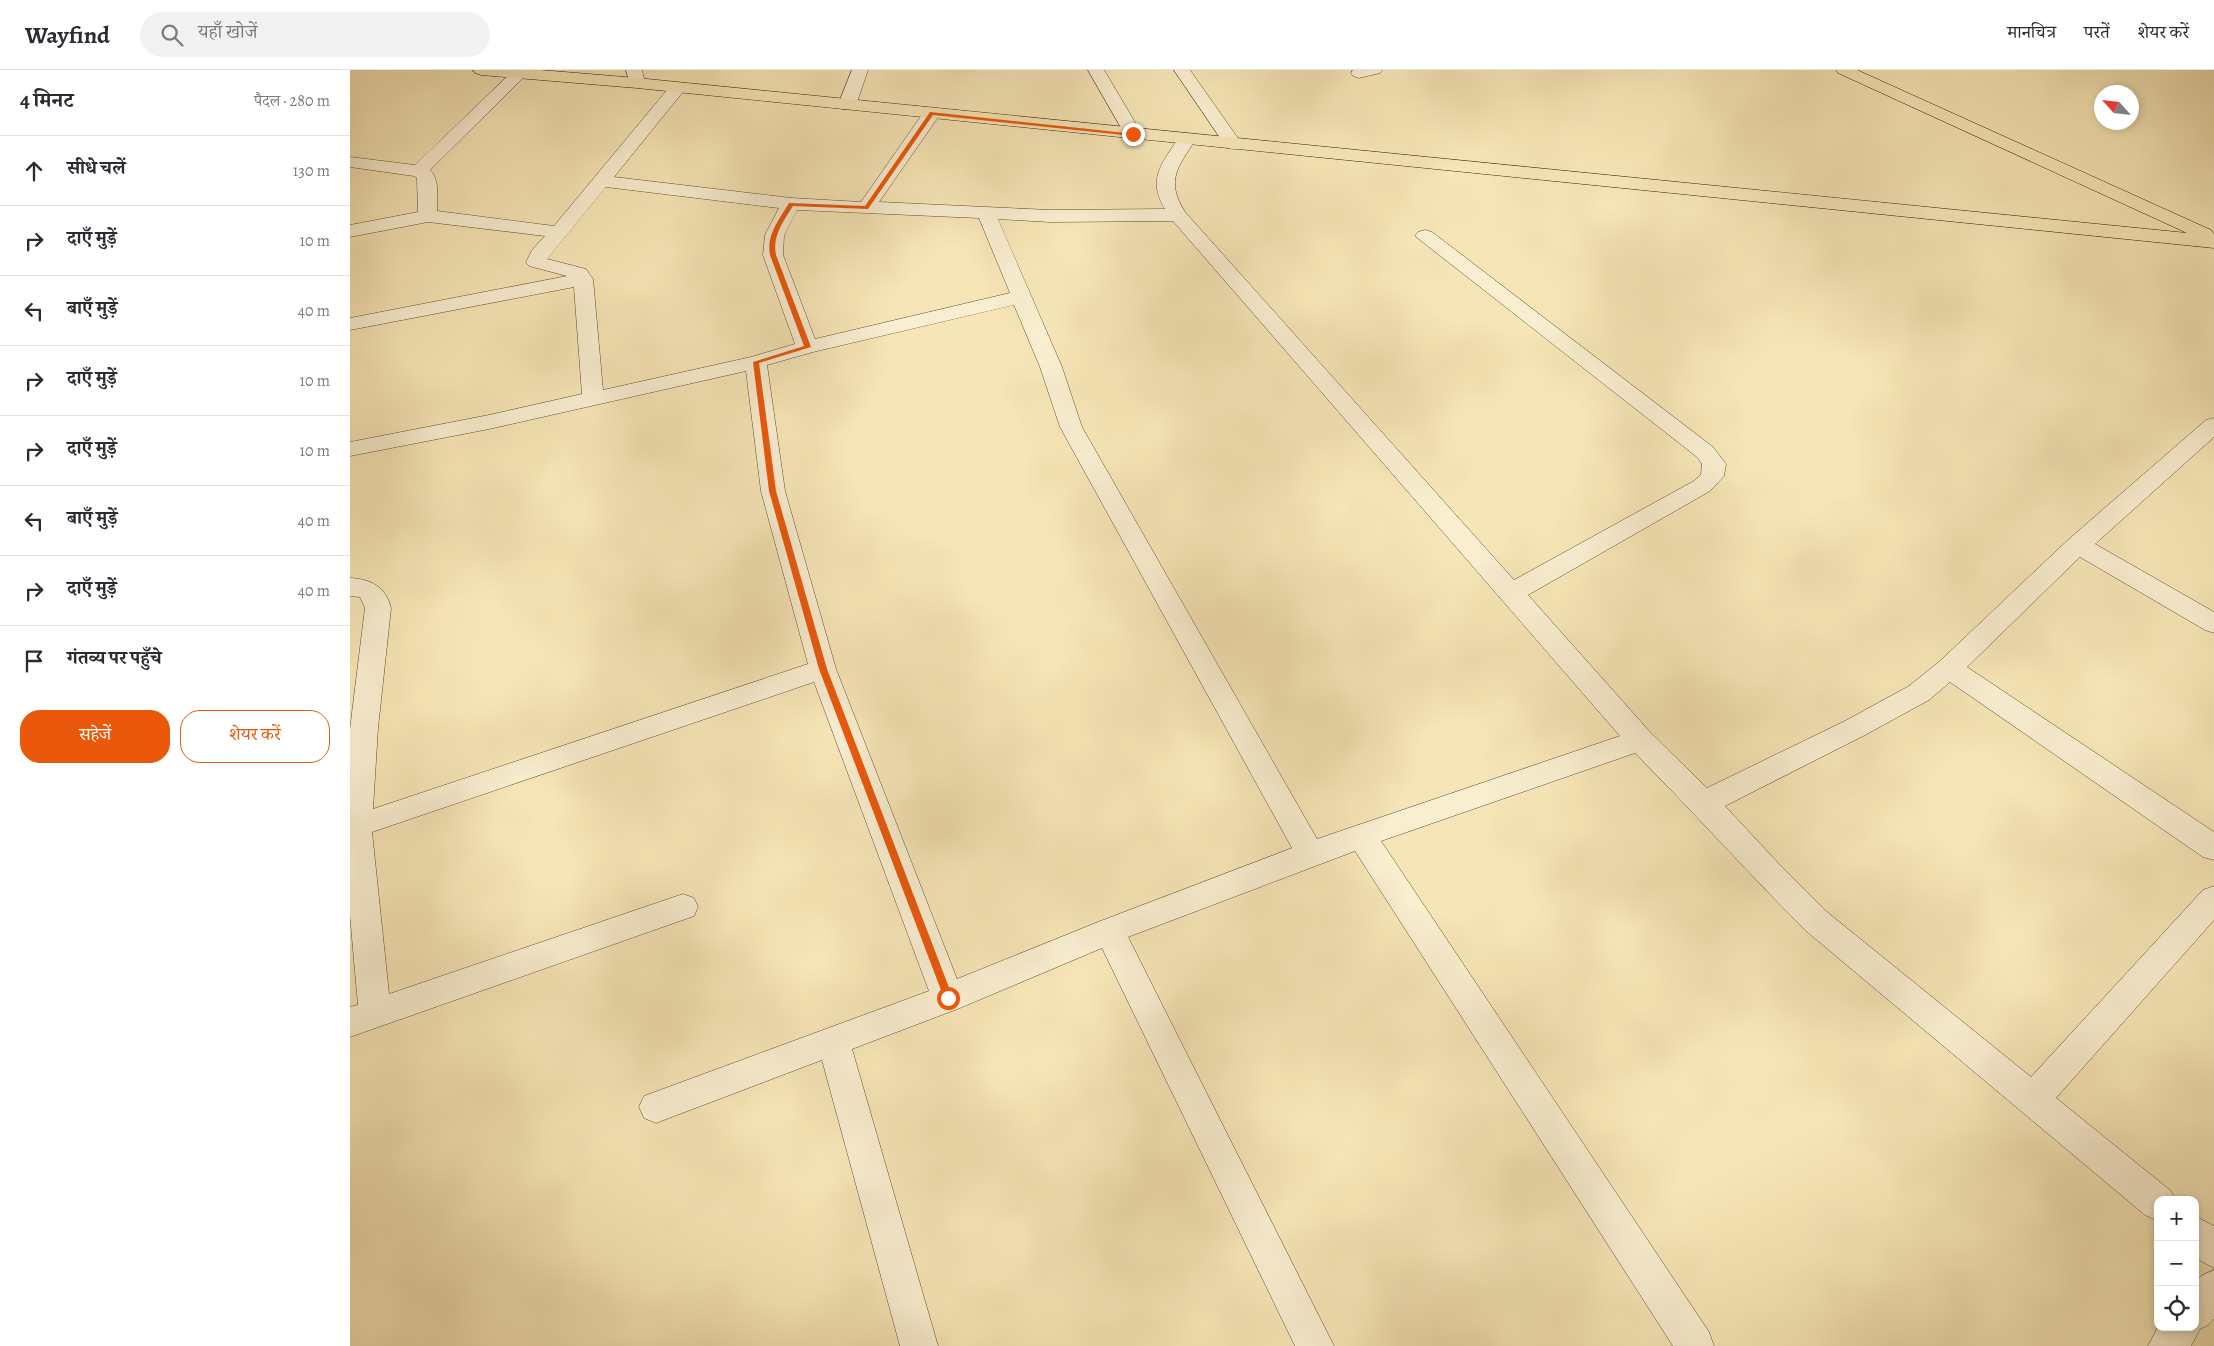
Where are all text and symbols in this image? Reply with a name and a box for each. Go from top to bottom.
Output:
search box [140,12,490,57]
text: Wayfind [25,19,110,51]
text: यहाँ खोजें [198,19,257,45]
text: मानचित्र [2007,20,2056,44]
text: परतें [2084,20,2110,44]
text: शेयर करें [2138,20,2189,44]
icon: search [158,21,186,49]
north arrow [2094,85,2139,130]
text: 4 मिनट [20,86,73,114]
text: पैदल · 280 m [254,90,330,112]
route end [1122,123,1145,146]
text: सीधे चलें [67,155,125,181]
icon: ahead [20,157,48,185]
text: 130 m [293,160,330,182]
text: दाएँ मुड़ें [67,225,117,251]
icon: right [20,227,48,255]
text: 10 m [300,230,330,252]
text: बाएँ मुड़ें [67,295,117,321]
icon: left [20,297,48,325]
text: 40 m [298,300,330,322]
text: दाएँ मुड़ें [67,365,117,391]
icon: right [20,367,48,395]
text: 10 m [300,370,330,392]
text: दाएँ मुड़ें [67,435,117,461]
icon: right [20,437,48,465]
text: 10 m [300,440,330,462]
text: बाएँ मुड़ें [67,505,117,531]
icon: left [20,507,48,535]
text: 40 m [298,510,330,532]
text: दाएँ मुड़ें [67,575,117,601]
icon: right [20,577,48,605]
text: 40 m [298,580,330,602]
text: गंतव्य पर पहुँचे [67,645,162,671]
icon: arrive [20,647,48,675]
button: सहेजें [20,710,170,763]
button: शेयर करें [180,710,330,763]
route start [937,987,960,1010]
map controls [2154,1196,2199,1331]
button: + [2154,1196,2199,1241]
button: − [2154,1241,2199,1286]
button: locate [2154,1286,2199,1331]

